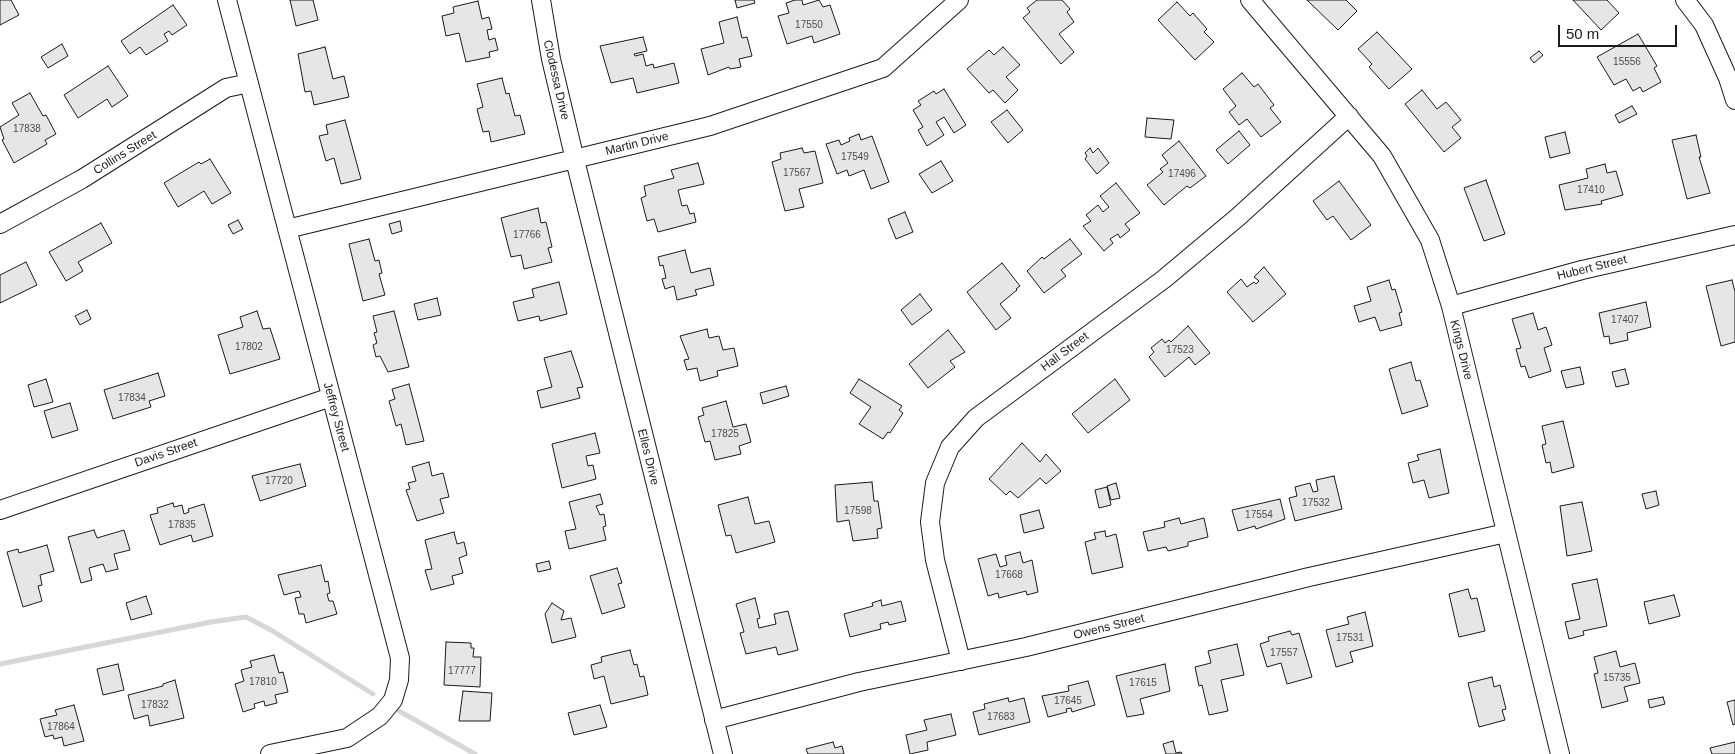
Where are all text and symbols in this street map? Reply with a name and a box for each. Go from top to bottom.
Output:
scale bar [1560,15,1679,47]
house number: 17550 [795,19,823,31]
text: 50 m [1566,25,1599,42]
street label: Clodessa Drive [540,39,572,121]
house number: 15556 [1613,56,1641,68]
house number: 17838 [13,123,41,135]
street label: Collins Street [91,128,159,178]
street label: Martin Drive [604,129,670,159]
house number: 17549 [841,151,869,163]
house number: 17567 [783,167,811,179]
house number: 17496 [1168,168,1196,180]
house number: 17410 [1577,184,1605,196]
house number: 17766 [513,229,541,241]
street label: Hubert Street [1556,252,1628,284]
house number: 17407 [1611,314,1639,326]
street label: Kings Drive [1447,318,1475,382]
street label: Hall Street [1038,329,1092,375]
house number: 17802 [235,341,263,353]
house number: 17523 [1166,344,1194,356]
street label: Jeffrey Street [320,381,352,453]
house number: 17834 [118,392,146,404]
street label: Elles Drive [634,427,662,487]
house number: 17825 [711,428,739,440]
street label: Davis Street [133,436,199,470]
house number: 17720 [265,475,293,487]
house number: 17532 [1302,497,1330,509]
house number: 17598 [844,505,872,517]
house number: 17554 [1245,509,1273,521]
house number: 17835 [168,519,196,531]
house number: 17668 [995,569,1023,581]
street label: Owens Street [1072,611,1146,643]
house number: 17531 [1336,632,1364,644]
house number: 17557 [1270,647,1298,659]
house number: 17777 [448,665,476,677]
house number: 15735 [1603,672,1631,684]
house number: 17810 [249,676,277,688]
house number: 17615 [1129,677,1157,689]
house number: 17645 [1054,695,1082,707]
house number: 17832 [141,699,169,711]
house number: 17683 [987,711,1015,723]
house number: 17864 [47,721,75,733]

